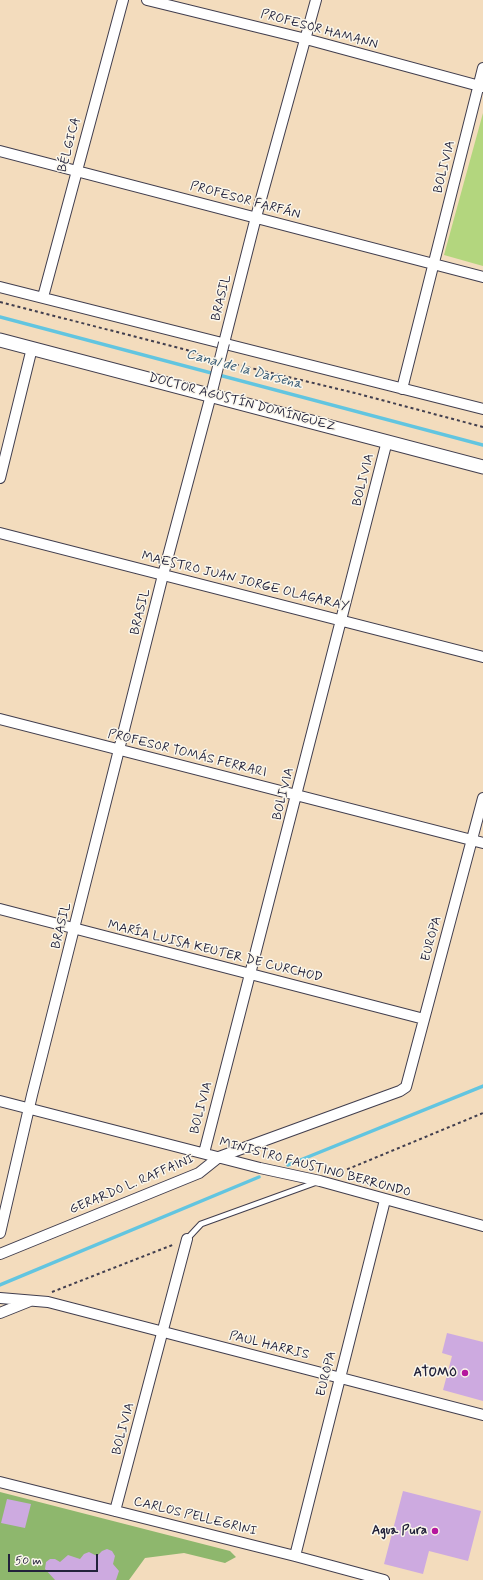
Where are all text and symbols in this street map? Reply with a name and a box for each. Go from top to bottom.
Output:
street label: PROFESOR HAMANN [259,7,379,53]
street label: BÉLGICA [55,116,85,174]
street label: BOLIVIA [431,139,459,195]
street label: PROFESOR FARFÁN [188,179,302,223]
street label: BRASIL [209,273,235,323]
water label: Canal de la Darsena [184,346,304,394]
street label: DOCTOR AGUSTÍN DOMÍNGUEZ [147,370,337,436]
street label: BOLIVIA [350,452,378,508]
street label: MAESTRO JUAN JORGE OLAGARAY [140,549,350,615]
street label: BRASIL [128,587,154,637]
street label: PROFESOR TOMÁS FERRARI [106,727,268,781]
street label: BOLIVIA [270,766,298,822]
street label: BRASIL [49,901,75,951]
street label: EUROPA [419,915,445,963]
street label: MARÍA LUISA KEUTER DE CURCHOD [106,918,324,986]
street label: BOLIVIA [188,1080,216,1136]
street label: MINISTRO FAUSTINO BERRONDO [217,1135,413,1201]
street label: GERARDO L. RAFFAINI [68,1152,196,1218]
street label: PAUL HARRIS [228,1329,310,1363]
street label: EUROPA [314,1350,340,1398]
place label: ATOMO [414,1365,457,1381]
marker: ATOMO [460,1368,470,1378]
street label: BOLIVIA [110,1401,138,1457]
street label: CARLOS PELLEGRINI [132,1494,258,1540]
place label: Agua Pura [372,1523,427,1539]
marker: Agua Pura [430,1526,440,1536]
scale bar [10,1546,100,1572]
text: 50 m [15,1553,42,1569]

